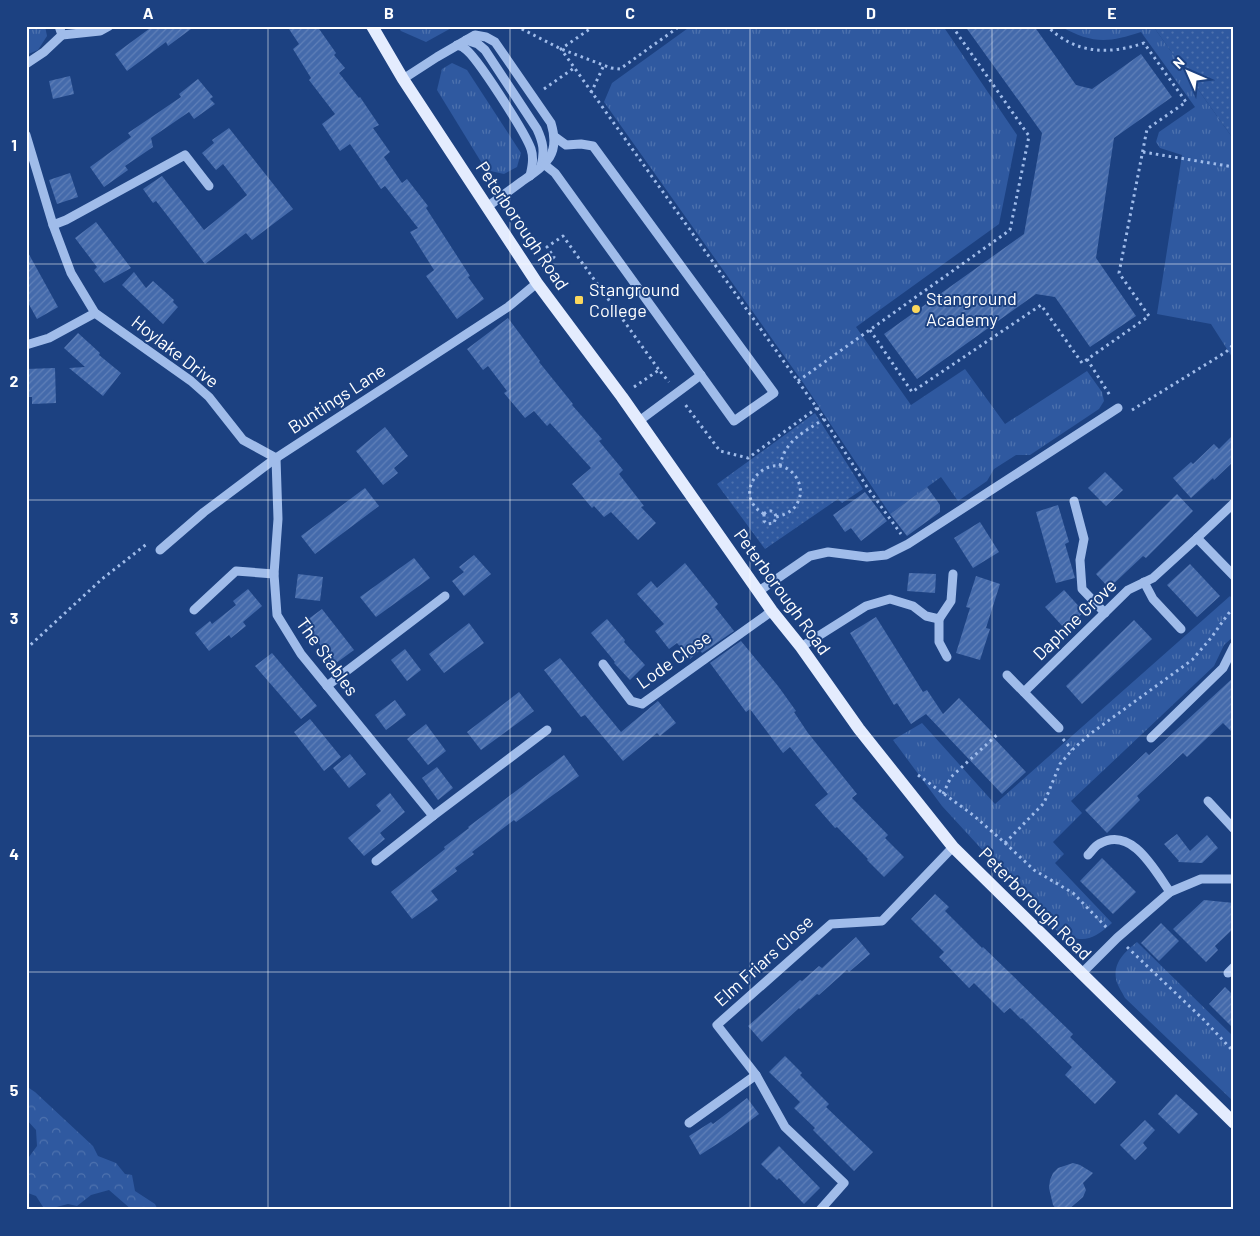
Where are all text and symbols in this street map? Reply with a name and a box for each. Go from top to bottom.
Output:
text: A [143,3,154,22]
text: B [384,3,394,22]
text: C [625,3,635,22]
text: D [866,3,876,22]
text: E [1107,3,1117,22]
north arrow [1162,48,1212,98]
text: N [1169,53,1188,72]
text: 1 [11,135,17,154]
street label: Peterborough Road [472,157,574,294]
place label: Stanground College [589,278,680,321]
place label: Stanground Academy [926,287,1017,330]
marker: Stanground College [573,294,585,306]
marker: Stanground Academy [910,303,922,315]
street label: Hoylake Drive [128,310,224,392]
street label: Buntings Lane [284,359,389,438]
text: 2 [10,371,19,390]
street label: Peterborough Road [730,524,836,659]
street label: Daphne Grove [1028,574,1121,664]
text: 3 [10,608,18,627]
street label: The Stables [292,613,364,700]
street label: Lode Close [632,625,715,693]
street label: Peterborough Road [975,842,1097,964]
text: 4 [9,844,19,863]
street label: Elm Friars Close [709,910,817,1011]
text: 5 [10,1080,19,1099]

